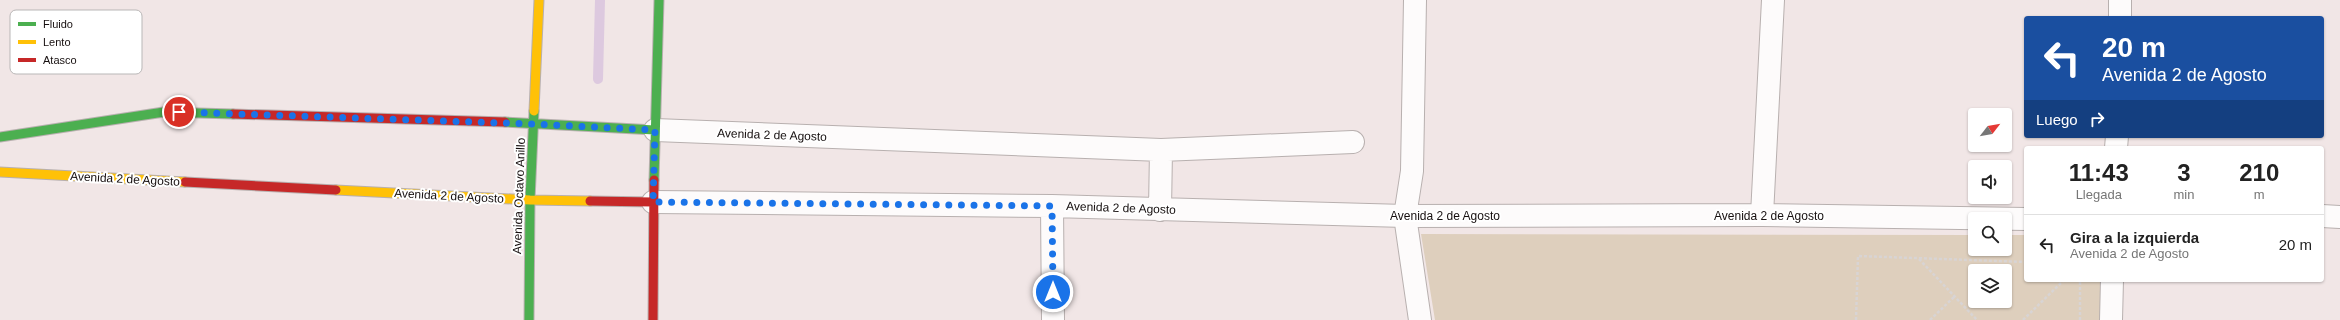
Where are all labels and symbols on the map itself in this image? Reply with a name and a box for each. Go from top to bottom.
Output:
legend [10,10,142,74]
text: Fluido [43,18,73,30]
text: Lento [43,36,71,48]
text: Atasco [43,54,77,66]
pin [162,95,196,129]
north arrow [1968,108,2012,152]
street label: Avenida 2 de Agosto [717,126,827,144]
street label: Avenida Octavo Anillo [510,137,528,254]
street label: Avenida 2 de Agosto [70,169,181,189]
street label: Avenida 2 de Agosto [394,186,505,206]
street label: Avenida 2 de Agosto [1066,199,1176,217]
street label: Avenida 2 de Agosto [1390,209,1500,223]
street label: Avenida 2 de Agosto [1714,209,1824,223]
position arrow [1032,271,1074,313]

